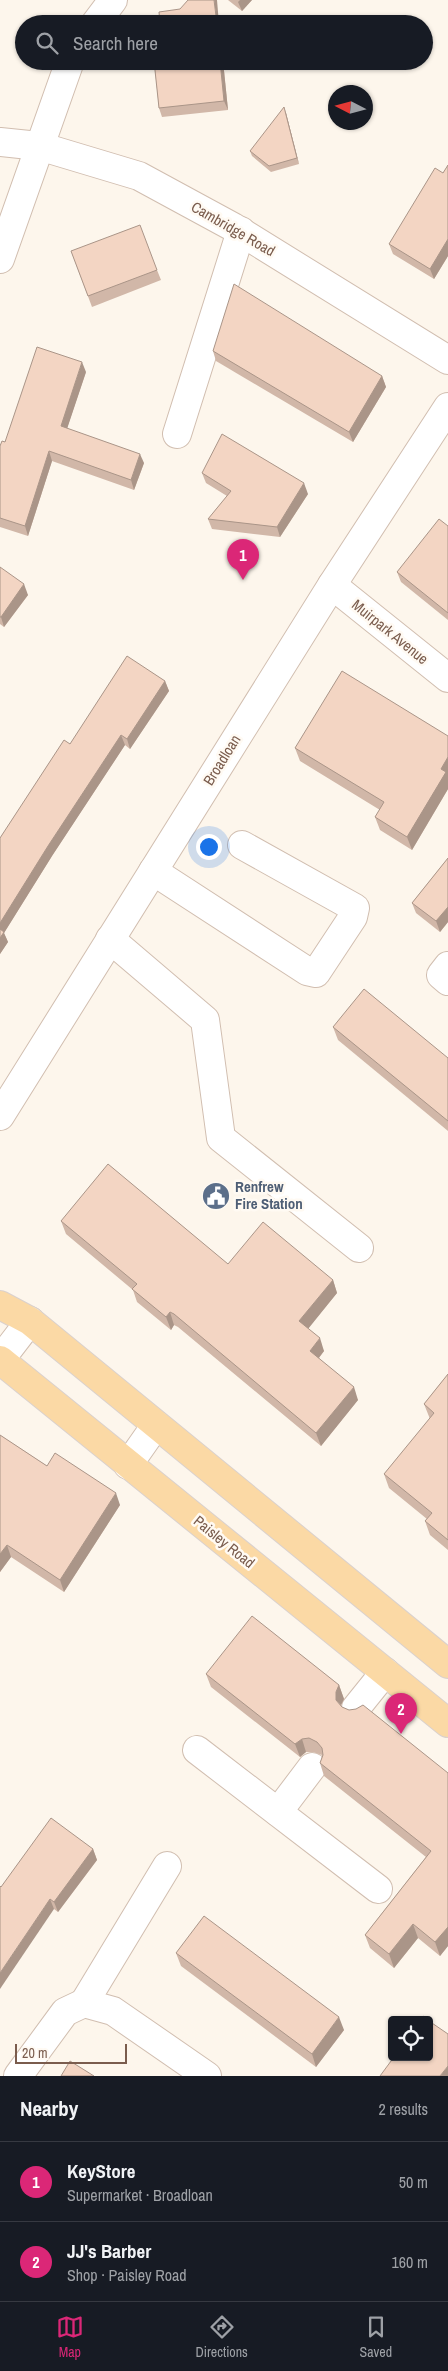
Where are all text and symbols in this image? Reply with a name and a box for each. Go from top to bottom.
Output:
search box [15,15,433,70]
icon: search [33,29,61,57]
text: Search here [73,30,158,56]
north arrow [328,85,373,130]
street label: Cambridge Road [187,196,279,261]
pin: 1 [227,539,259,580]
street label: Muirpark Avenue [348,594,433,669]
street label: Broadloan [198,730,245,789]
your location [196,834,222,860]
place label: Renfrew Fire Station [235,1176,303,1214]
public building icon: Renfrew Fire Station [201,1181,231,1211]
street label: Paisley Road [189,1510,259,1573]
pin: 2 [385,1693,417,1734]
map controls [388,2016,433,2061]
button: locate [388,2016,433,2061]
scale bar [15,2041,128,2064]
text: 20 m [22,2044,48,2062]
text: Nearby [20,2094,78,2123]
text: 2 results [378,2098,428,2120]
text: KeyStore [67,2158,135,2184]
text: 1 [32,2171,40,2193]
text: 50 m [399,2171,428,2193]
text: Supermarket · Broadloan [67,2184,213,2206]
text: JJ's Barber [67,2238,151,2264]
text: 2 [32,2251,40,2273]
text: 160 m [392,2251,428,2273]
text: Shop · Paisley Road [67,2264,187,2286]
tab: Map [56,2313,84,2361]
tab: Directions [196,2313,248,2361]
tab: Saved [360,2313,392,2361]

